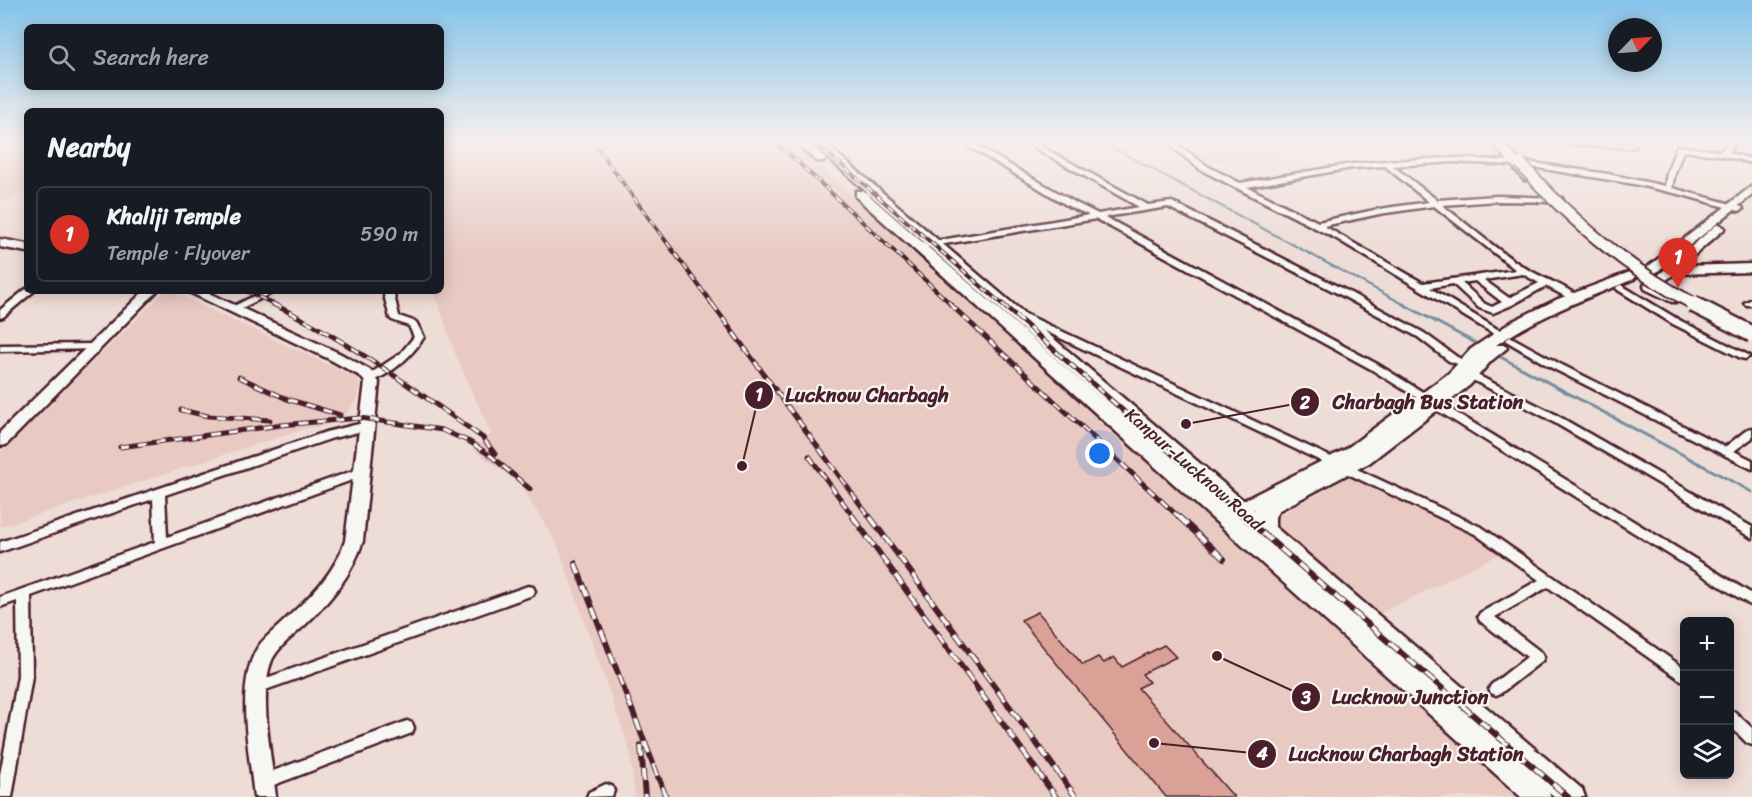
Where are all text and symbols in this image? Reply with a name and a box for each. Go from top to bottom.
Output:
north arrow [1608,18,1662,72]
search box [24,24,444,90]
text: Search here [93,38,209,77]
icon: search [45,41,78,74]
text: Nearby [48,124,130,170]
text: Khaliji Temple [107,197,241,236]
text: 1 [65,217,74,252]
text: 590 m [360,217,418,252]
text: Temple · Flyover [107,236,249,271]
pin: 1 [1658,238,1698,288]
callout: Lucknow Charbagh [744,376,961,414]
text: Lucknow Charbagh [785,378,949,413]
text: 1 [755,379,763,411]
callout: Charbagh Bus Station [1290,383,1536,421]
text: Charbagh Bus Station [1332,385,1524,420]
text: 2 [1299,387,1311,419]
street label: Kanpur-Lucknow Road [1117,399,1272,540]
your location [1085,439,1114,468]
map controls [1680,617,1734,779]
button: + [1680,617,1734,671]
button: − [1680,671,1734,725]
callout: Lucknow Junction [1291,678,1500,716]
text: Lucknow Junction [1332,680,1489,715]
text: 3 [1300,682,1311,714]
button: layers [1680,725,1734,779]
callout: Lucknow Charbagh Station [1247,735,1536,773]
text: Lucknow Charbagh Station [1288,737,1524,772]
text: 4 [1255,738,1268,770]

